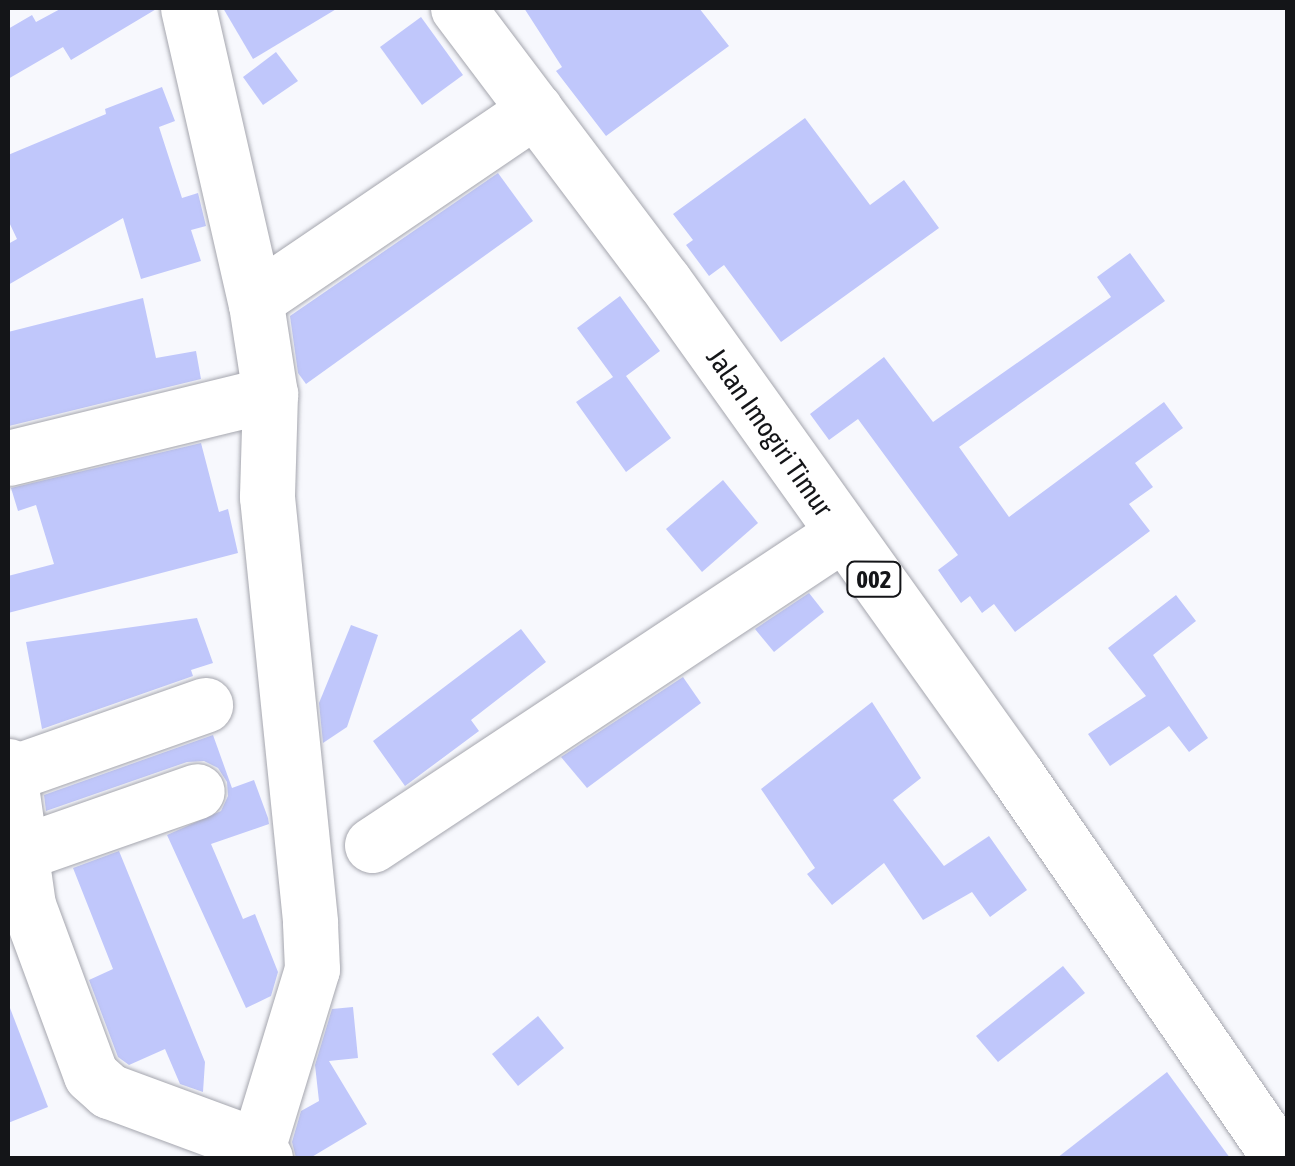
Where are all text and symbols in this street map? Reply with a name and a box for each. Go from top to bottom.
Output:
street label: Jalan Imogiri Timur [700,342,840,522]
road number: 002 [844,559,904,599]

